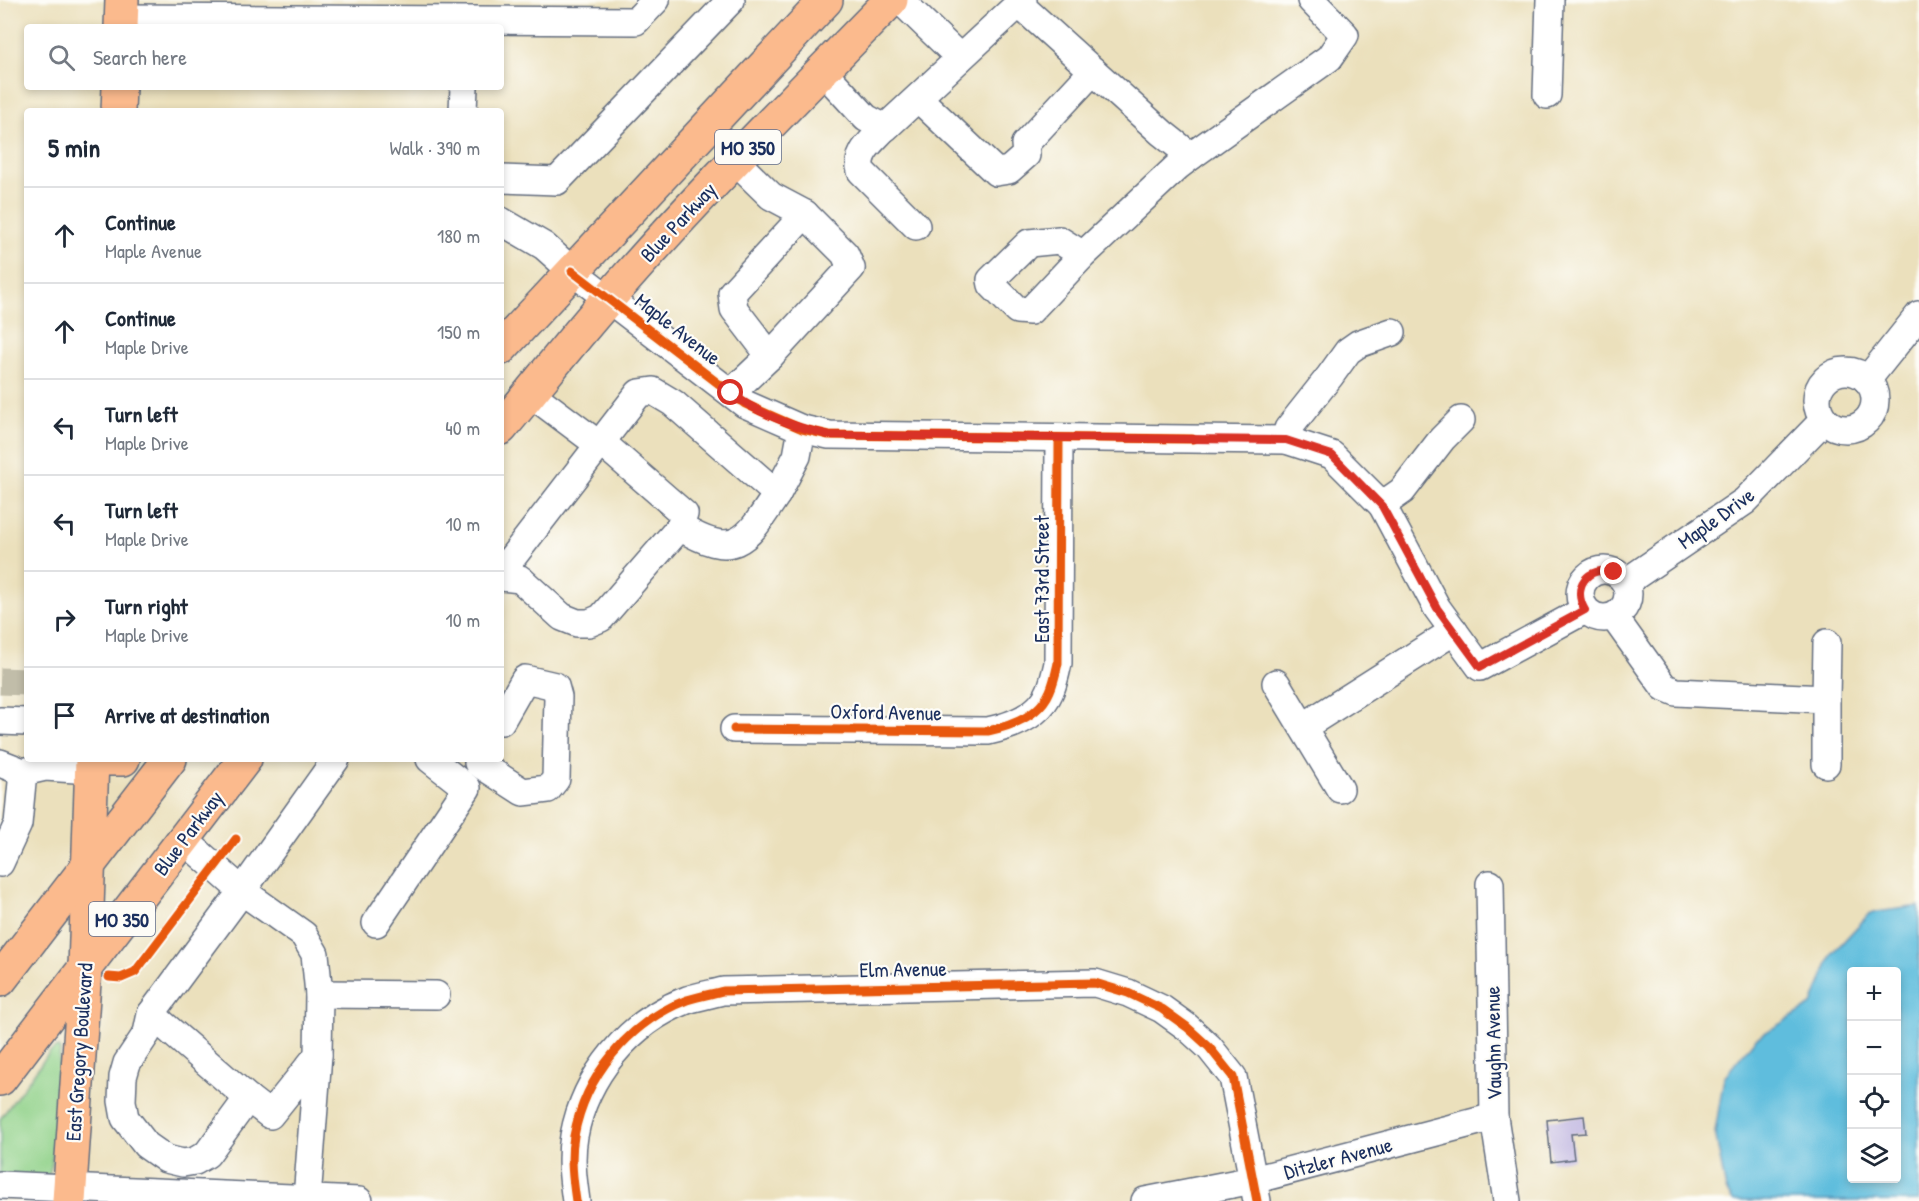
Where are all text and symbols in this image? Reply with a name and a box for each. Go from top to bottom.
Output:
search box [24,24,504,90]
icon: search [45,41,78,74]
text: Search here [93,42,187,72]
text: 5 min [48,130,100,165]
road number: MO 350 [715,130,781,164]
text: Walk · 390 m [390,134,480,161]
street label: Blue Parkway [633,176,723,268]
text: Continue [105,207,176,237]
icon: ahead [48,219,81,252]
text: 180 m [437,222,480,249]
text: Maple Avenue [105,237,202,264]
street label: Maple Avenue [629,286,727,372]
text: Continue [105,303,176,333]
icon: ahead [48,315,81,348]
text: 150 m [437,318,480,345]
text: Maple Drive [105,333,189,360]
route start [717,379,743,405]
text: Turn left [105,399,178,429]
icon: left [48,411,81,444]
text: 40 m [445,414,480,441]
text: Maple Drive [105,429,189,456]
street label: Maple Drive [1672,480,1760,556]
text: Turn left [105,495,178,525]
icon: left [48,507,81,540]
text: 10 m [446,510,480,537]
street label: East 73rd Street [1027,515,1056,643]
text: Maple Drive [105,525,189,552]
route end [1600,558,1626,584]
text: Turn right [105,591,188,621]
icon: right [48,603,81,636]
text: 10 m [446,606,480,633]
text: Maple Drive [105,621,189,648]
street label: Oxford Avenue [830,697,942,727]
icon: arrive [48,699,81,732]
text: Arrive at destination [105,700,270,730]
street label: Blue Parkway [146,784,230,882]
road number: MO 350 [89,902,155,936]
street label: Elm Avenue [859,954,947,984]
street label: East Gregory Boulevard [58,962,100,1142]
map controls [1847,967,1901,1183]
button: + [1847,967,1901,1021]
street label: Vaughn Avenue [1478,986,1508,1100]
button: − [1847,1021,1901,1075]
button: locate [1847,1075,1901,1129]
button: layers [1847,1129,1901,1183]
street label: Ditzler Avenue [1281,1130,1395,1186]

